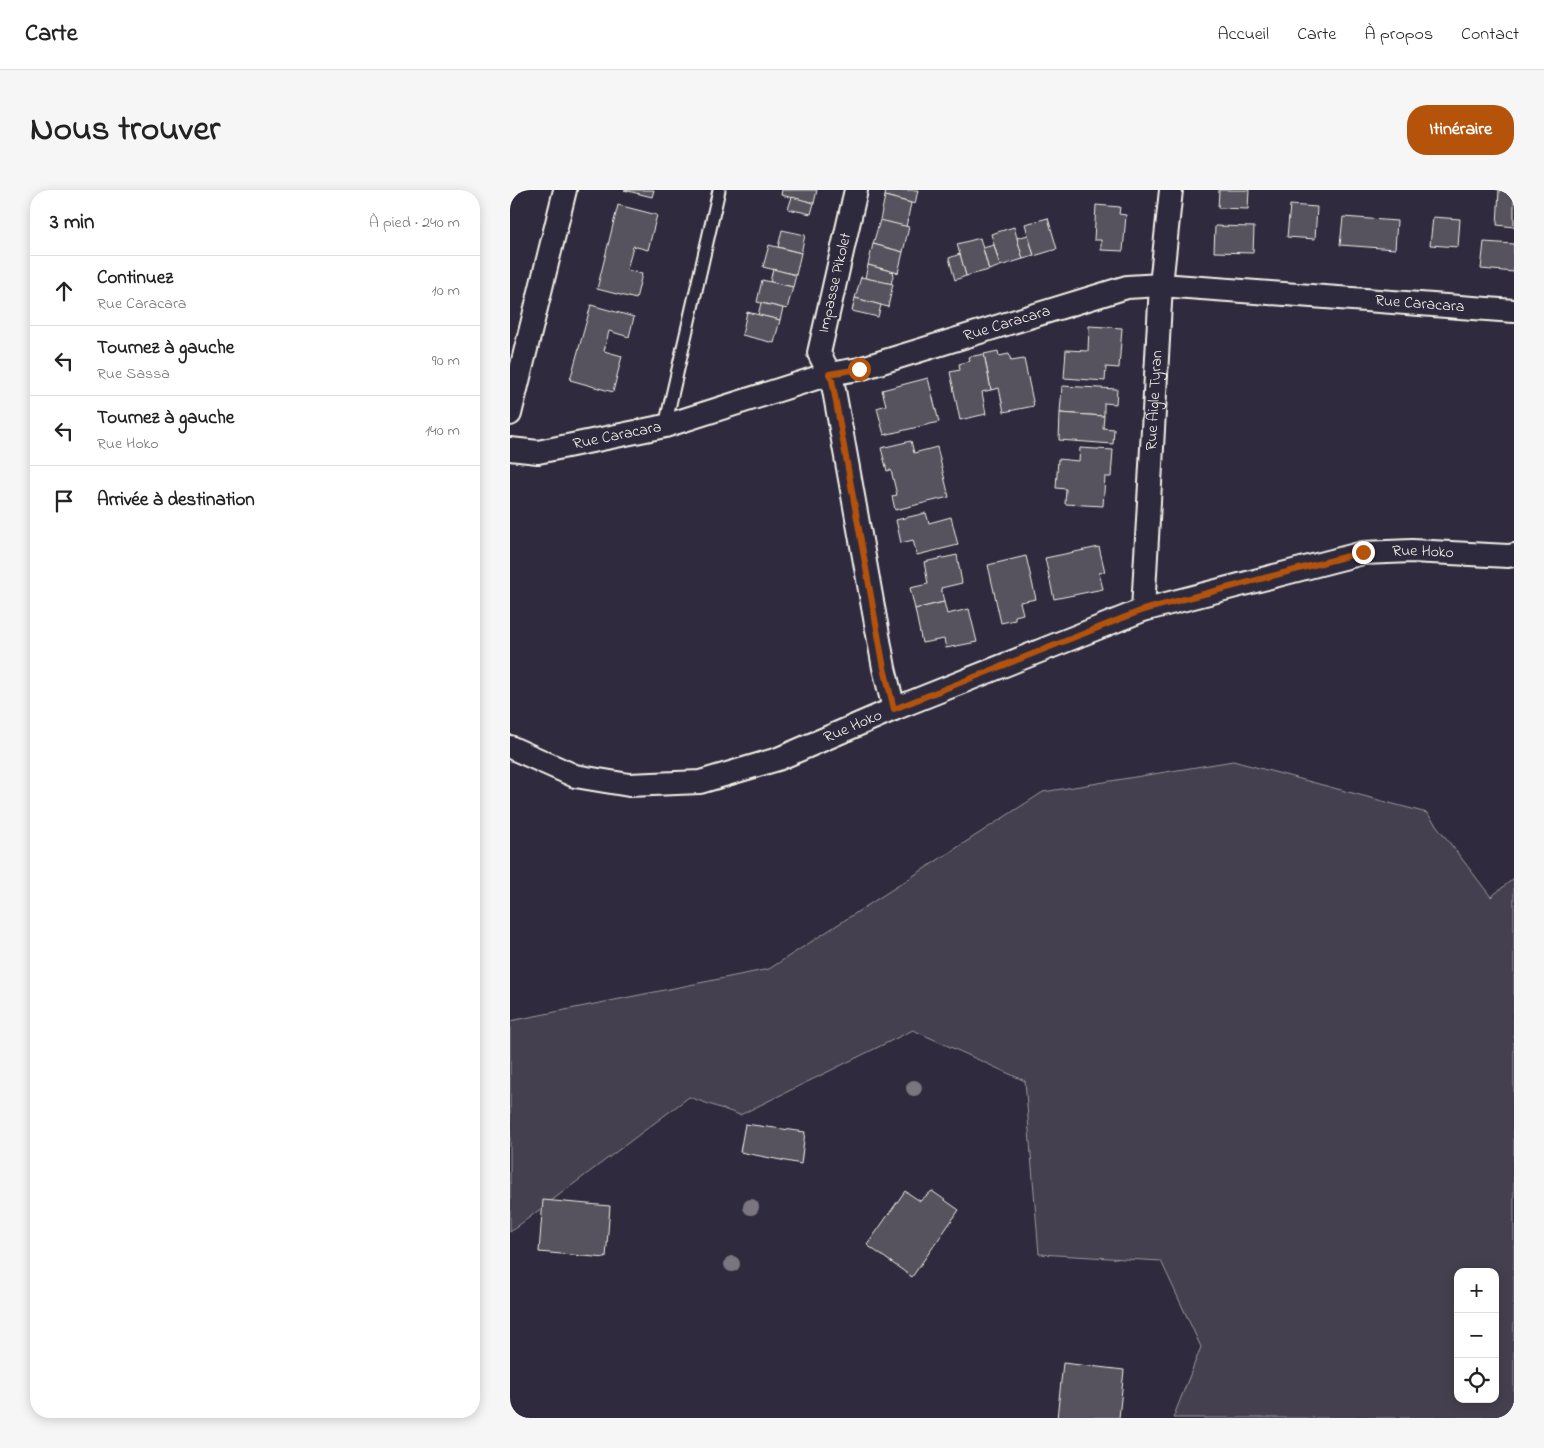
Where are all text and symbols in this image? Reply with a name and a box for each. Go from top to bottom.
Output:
text: Carte [25,17,77,52]
text: Accueil [1217,22,1269,48]
text: Carte [1297,22,1336,48]
text: À propos [1364,22,1433,48]
text: Contact [1461,22,1519,48]
text: Nous trouver [30,105,220,156]
button: Itinéraire [1407,105,1514,155]
text: 3 min [50,208,94,238]
text: À pied · 240 m [369,211,460,235]
street label: Impasse Pikolet [812,230,858,336]
text: Continuez [97,265,173,292]
icon: ahead [50,277,78,305]
text: 10 m [432,279,460,303]
street label: Rue Caracara [1374,289,1465,319]
text: Rue Caracara [97,292,187,316]
street label: Rue Caracara [961,299,1053,348]
text: Tournez à gauche [97,335,234,362]
icon: left [50,347,78,375]
text: 90 m [432,349,460,373]
street label: Rue Aigle Tyran [1140,349,1169,451]
route start [848,358,871,381]
text: Rue Sassa [97,362,170,386]
text: Tournez à gauche [97,405,234,432]
street label: Rue Caracara [571,415,663,457]
icon: left [50,417,78,445]
text: 140 m [425,419,460,443]
text: Rue Hoko [97,432,159,456]
icon: arrive [50,487,78,515]
text: Arrivée à destination [97,487,255,514]
street label: Rue Hoko [1392,539,1455,565]
route end [1352,541,1375,564]
street label: Rue Hoko [820,703,886,750]
map controls [1454,1268,1499,1403]
button: + [1454,1268,1499,1313]
button: − [1454,1313,1499,1358]
button: locate [1454,1358,1499,1403]

